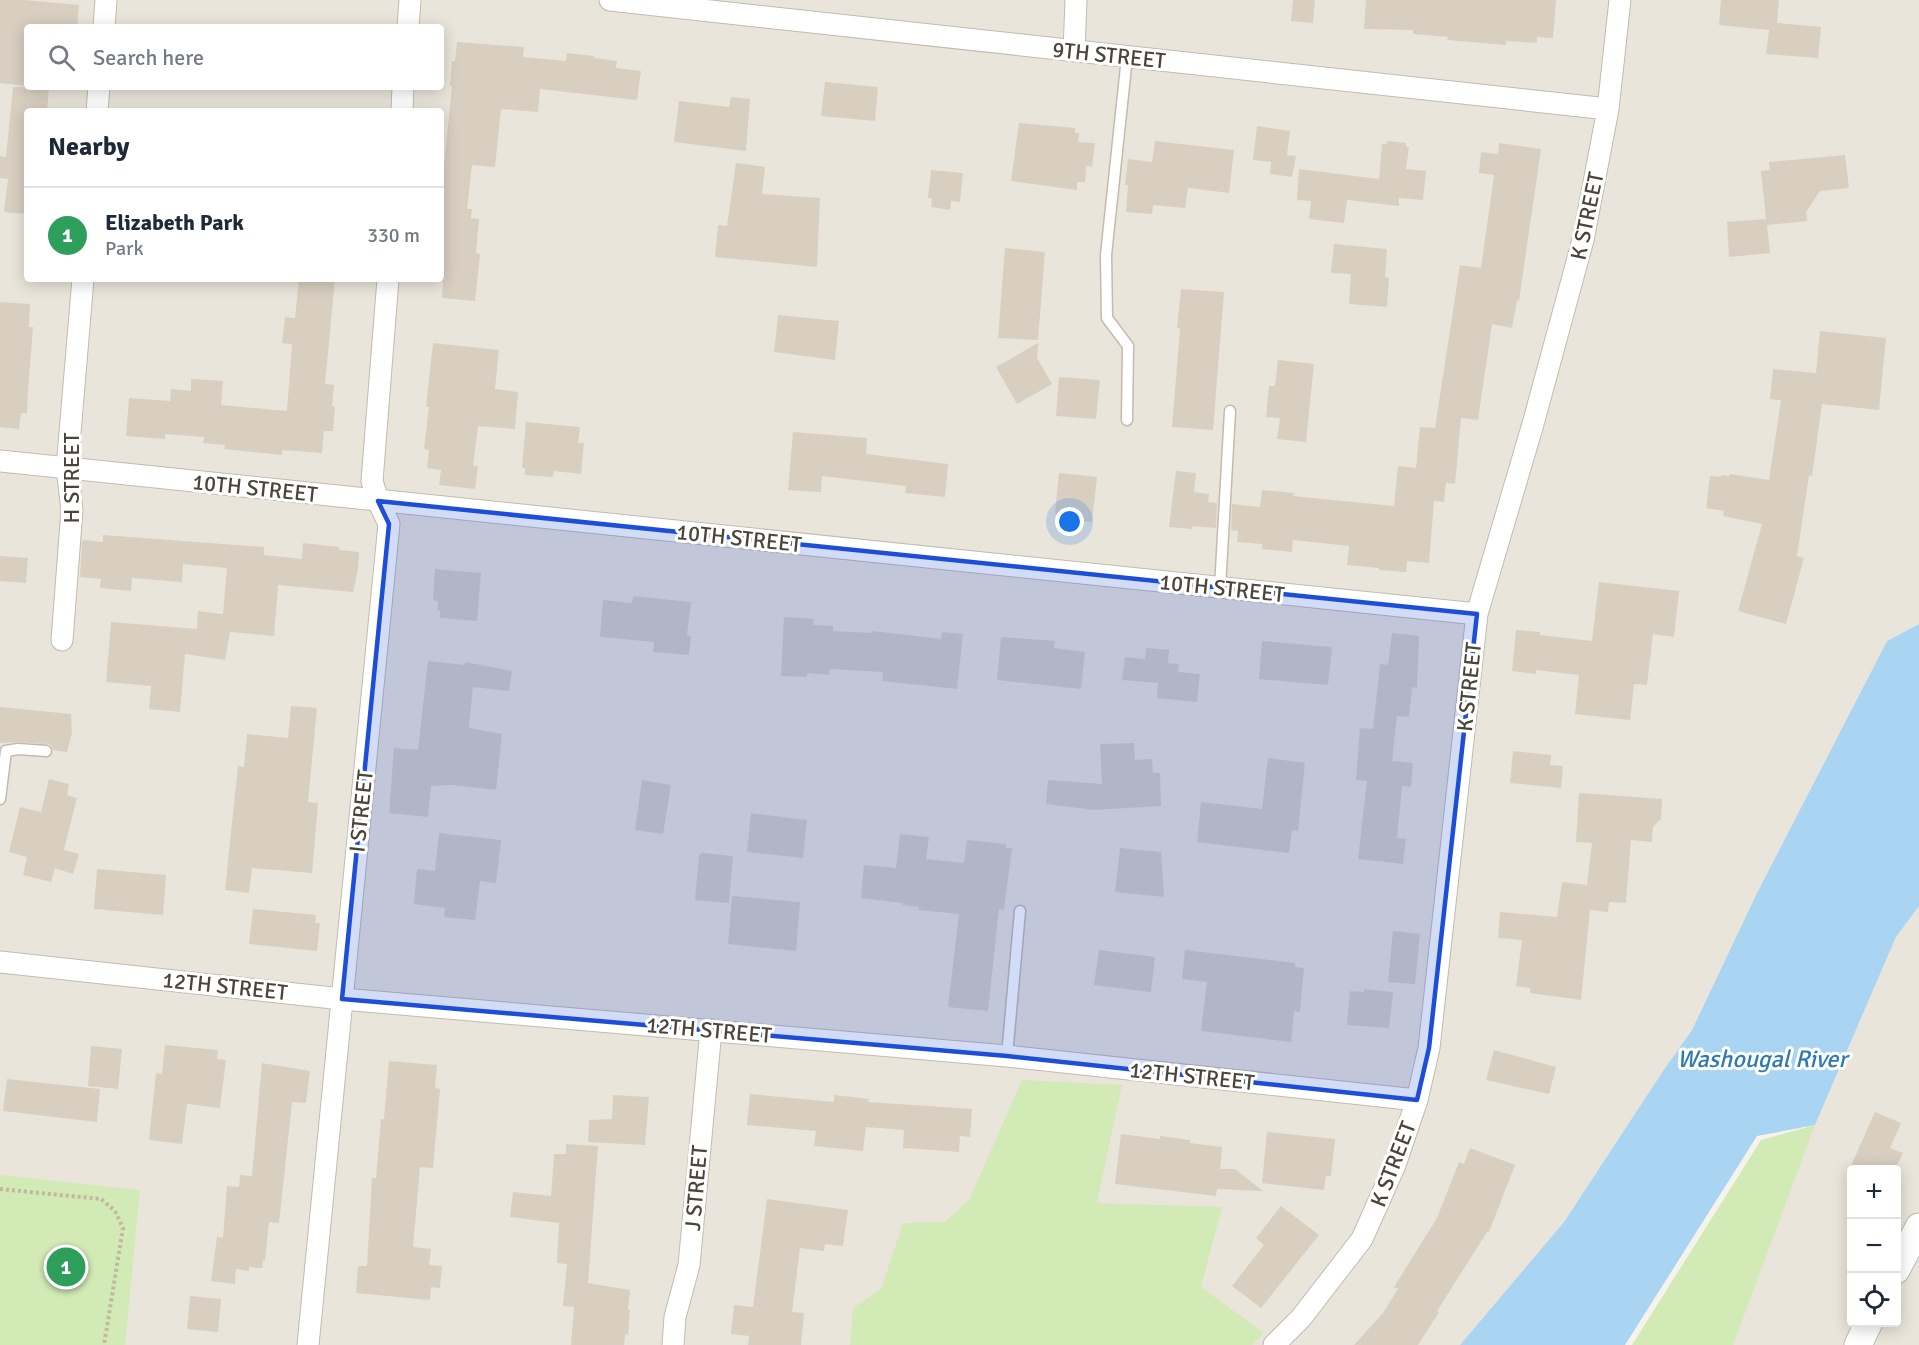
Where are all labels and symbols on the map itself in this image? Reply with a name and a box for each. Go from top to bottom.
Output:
street label: 9TH STREET [1051,36,1167,74]
street label: K STREET [1565,169,1610,263]
street label: H STREET [58,432,85,524]
street label: 10TH STREET [191,468,319,508]
your location [1055,507,1084,536]
street label: 10TH STREET [675,518,803,558]
street label: 10TH STREET [1158,568,1286,608]
street label: K STREET [1451,641,1487,733]
street label: I STREET [343,768,379,854]
street label: 12TH STREET [161,966,289,1006]
street label: 12TH STREET [645,1011,773,1049]
water label: Washougal River [1677,1044,1850,1074]
street label: 12TH STREET [1128,1056,1256,1096]
street label: K STREET [1364,1117,1422,1211]
street label: J STREET [679,1144,713,1232]
pin: 1 [46,1244,86,1290]

